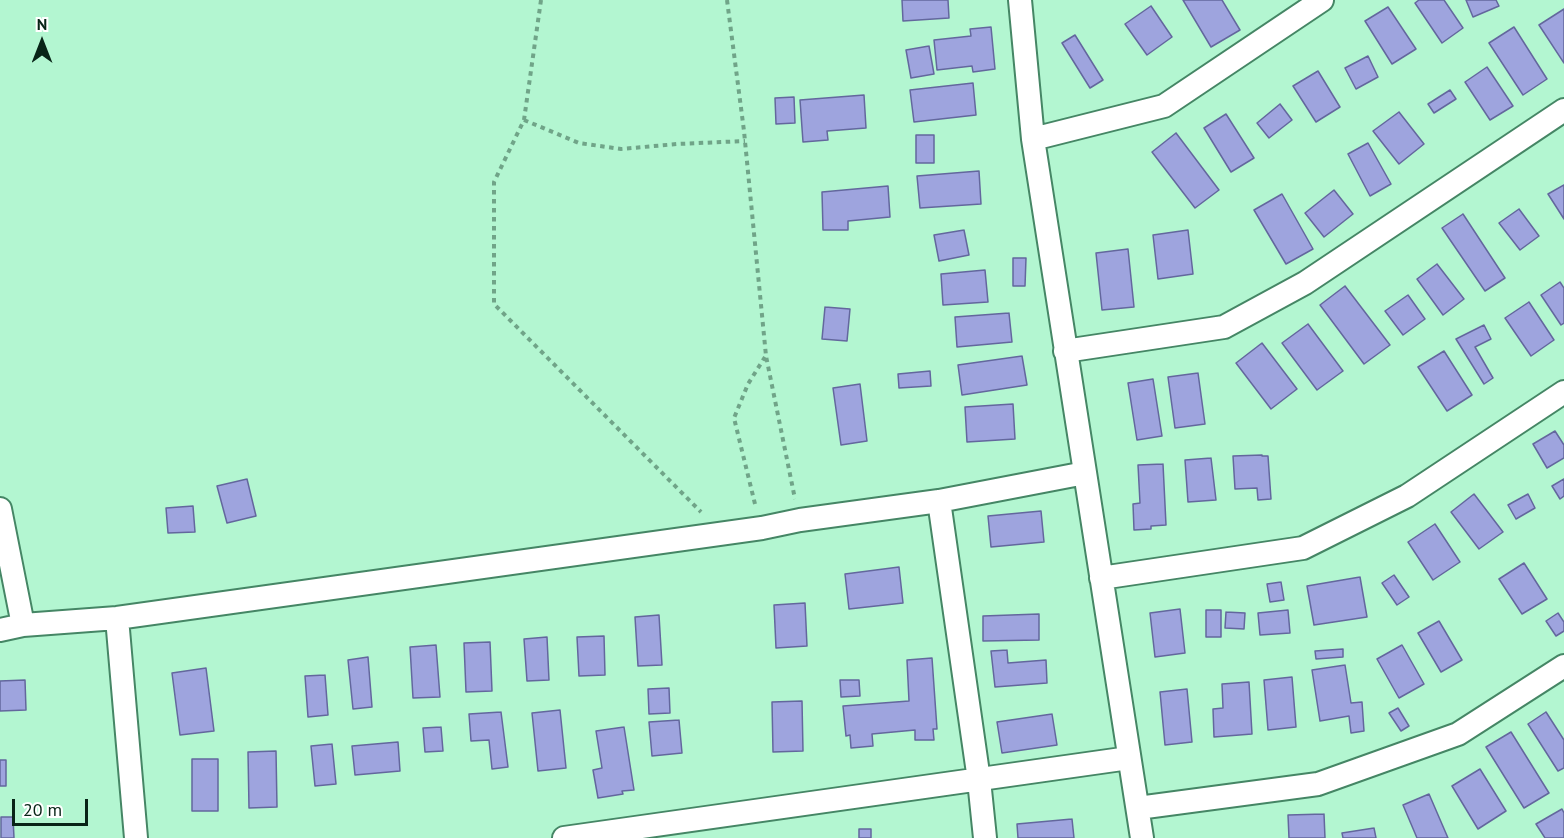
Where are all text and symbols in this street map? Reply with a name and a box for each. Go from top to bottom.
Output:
north arrow [12,12,72,72]
text: N [37,14,47,34]
scale bar [15,787,92,825]
text: 20 m [23,798,62,821]

